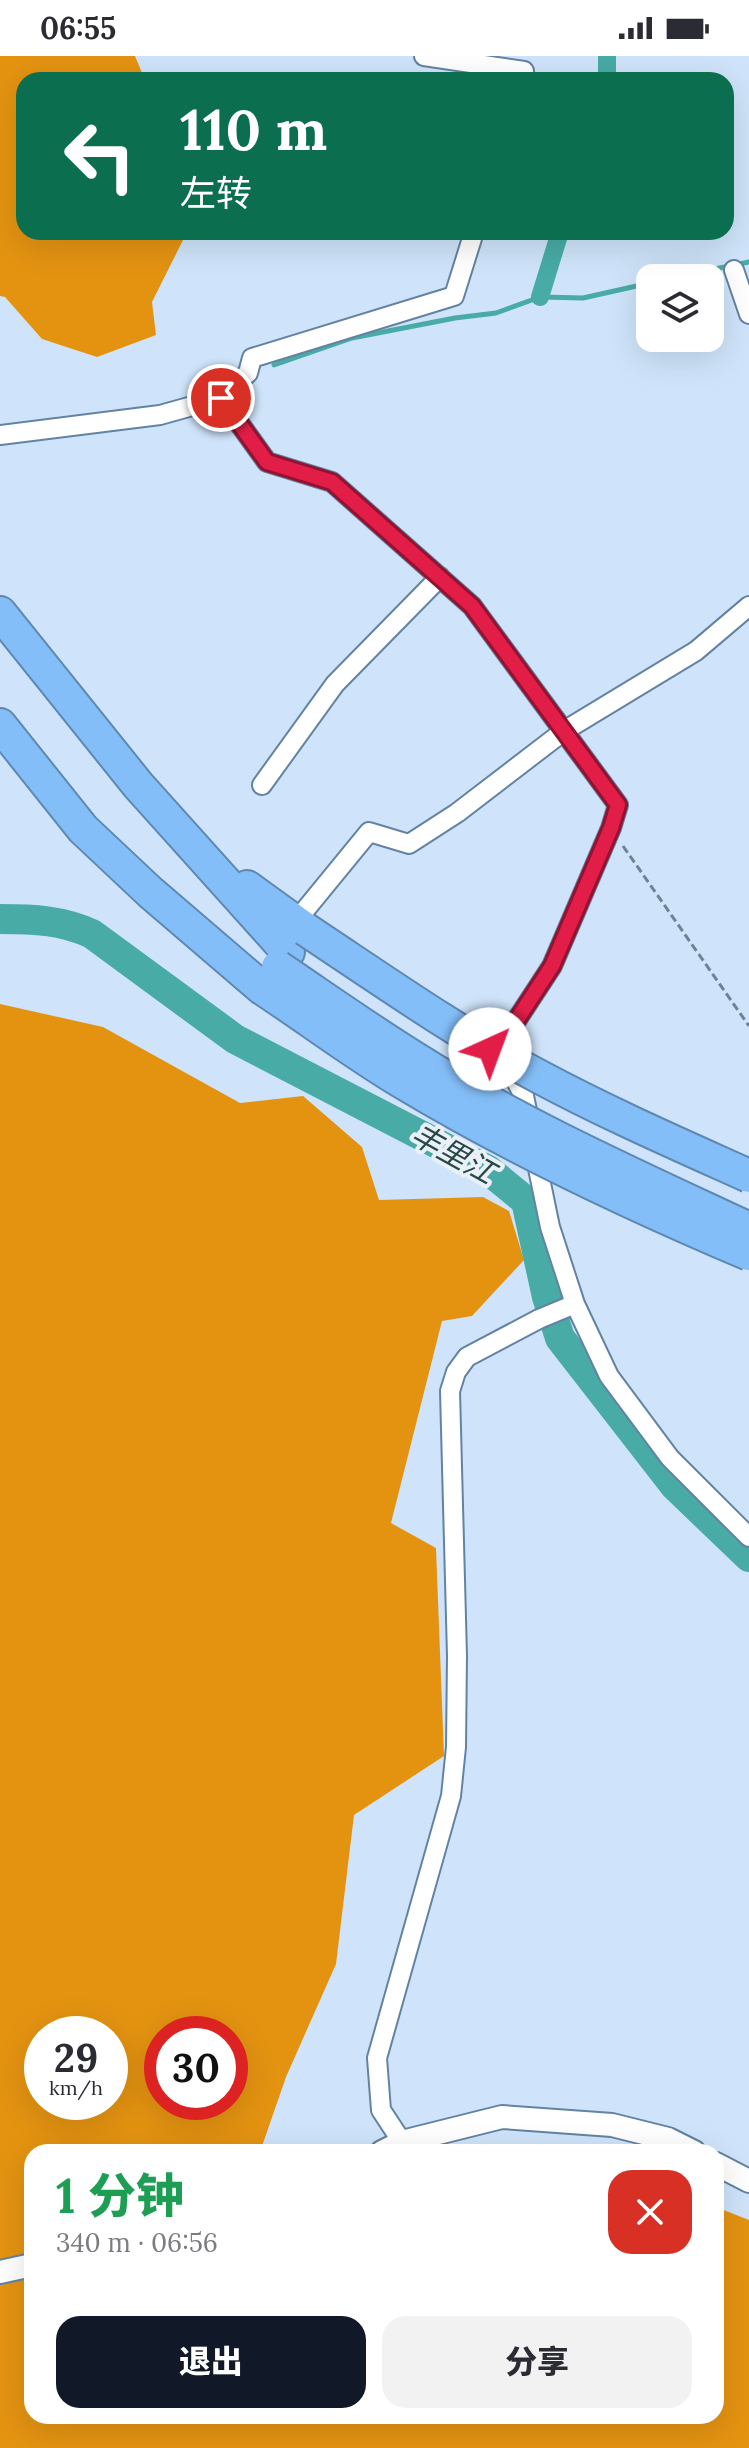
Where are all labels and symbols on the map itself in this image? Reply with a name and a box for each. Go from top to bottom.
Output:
pin [187,364,255,432]
position arrow [448,1007,532,1091]
water label: 丰里江 [405,1115,505,1193]
speed limit sign: 30 [144,2016,248,2120]

